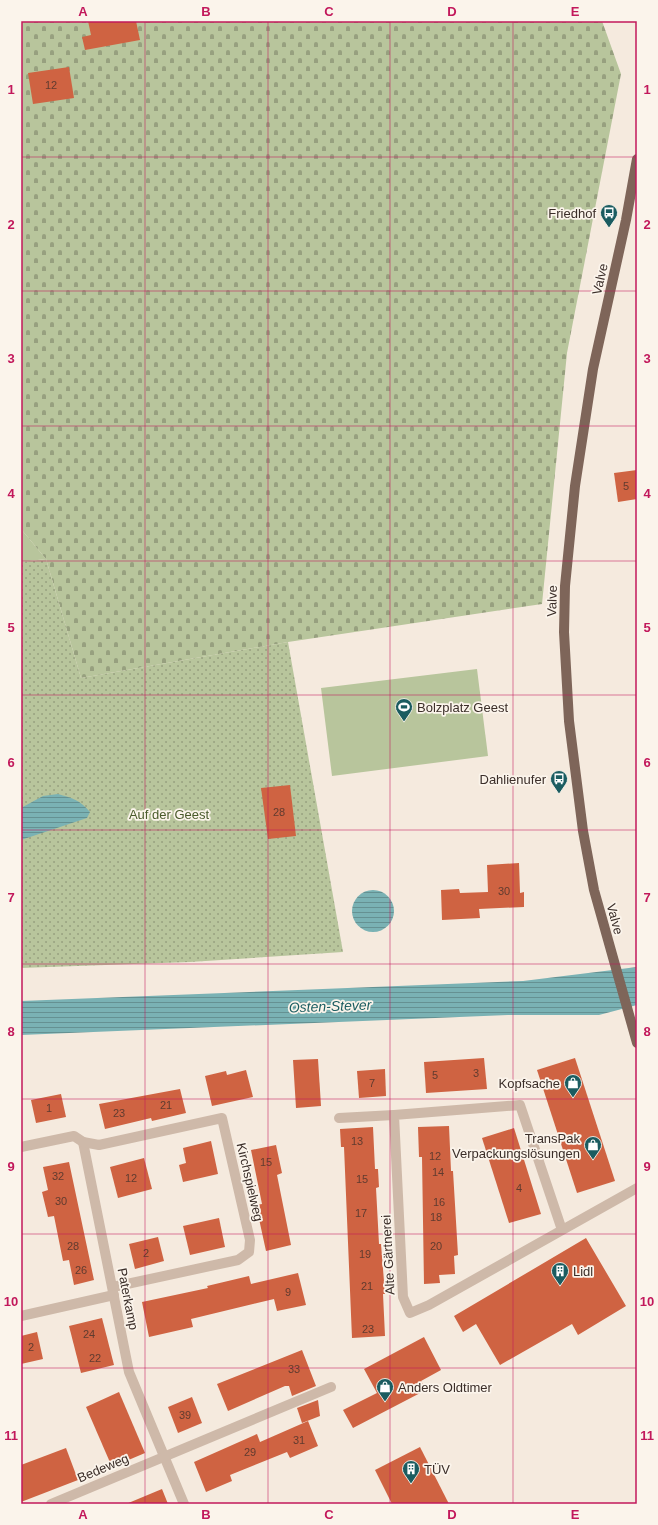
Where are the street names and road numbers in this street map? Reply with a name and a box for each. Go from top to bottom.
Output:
street label: Valve [589,262,611,296]
street label: Valve [544,585,560,617]
street label: Valve [604,902,626,936]
street label: Kirchspielweg [234,1141,266,1223]
street label: Alte Gärtnerei [378,1214,398,1295]
street label: Paterkamp [115,1267,141,1331]
street label: Bedeweg [75,1451,131,1485]

